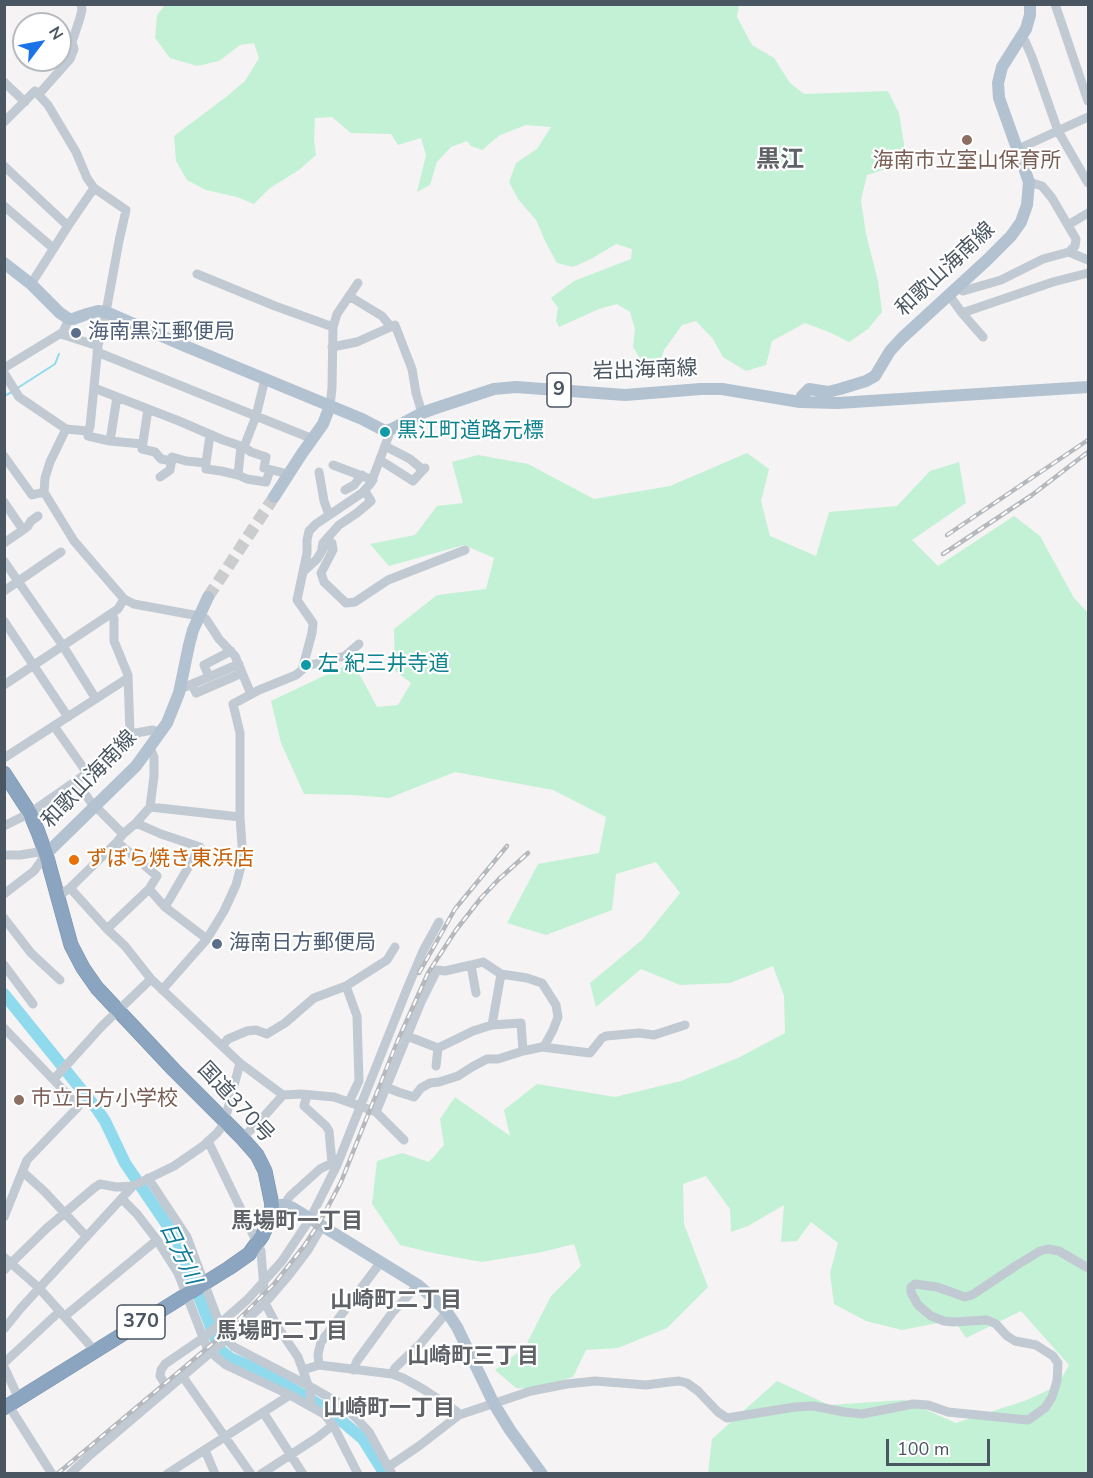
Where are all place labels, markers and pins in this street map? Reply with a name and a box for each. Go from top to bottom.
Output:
marker: 海南市立室山保育所 [960,133,974,147]
place label: 海南市立室山保育所 [873,149,1061,175]
place label: 海南黒江郵便局 [88,320,235,346]
marker: 海南黒江郵便局 [69,326,83,340]
place label: 黒江町道路元標 [397,419,544,445]
marker: 黒江町道路元標 [378,425,392,439]
place label: 左 紀三井寺道 [318,652,449,678]
marker: 左 紀三井寺道 [299,658,313,672]
place label: ずぼら焼き東浜店 [86,847,254,873]
marker: ずぼら焼き東浜店 [67,853,81,867]
place label: 海南日方郵便局 [229,931,376,957]
marker: 海南日方郵便局 [210,937,224,951]
place label: 市立日方小学校 [31,1087,178,1113]
marker: 市立日方小学校 [12,1093,26,1107]

